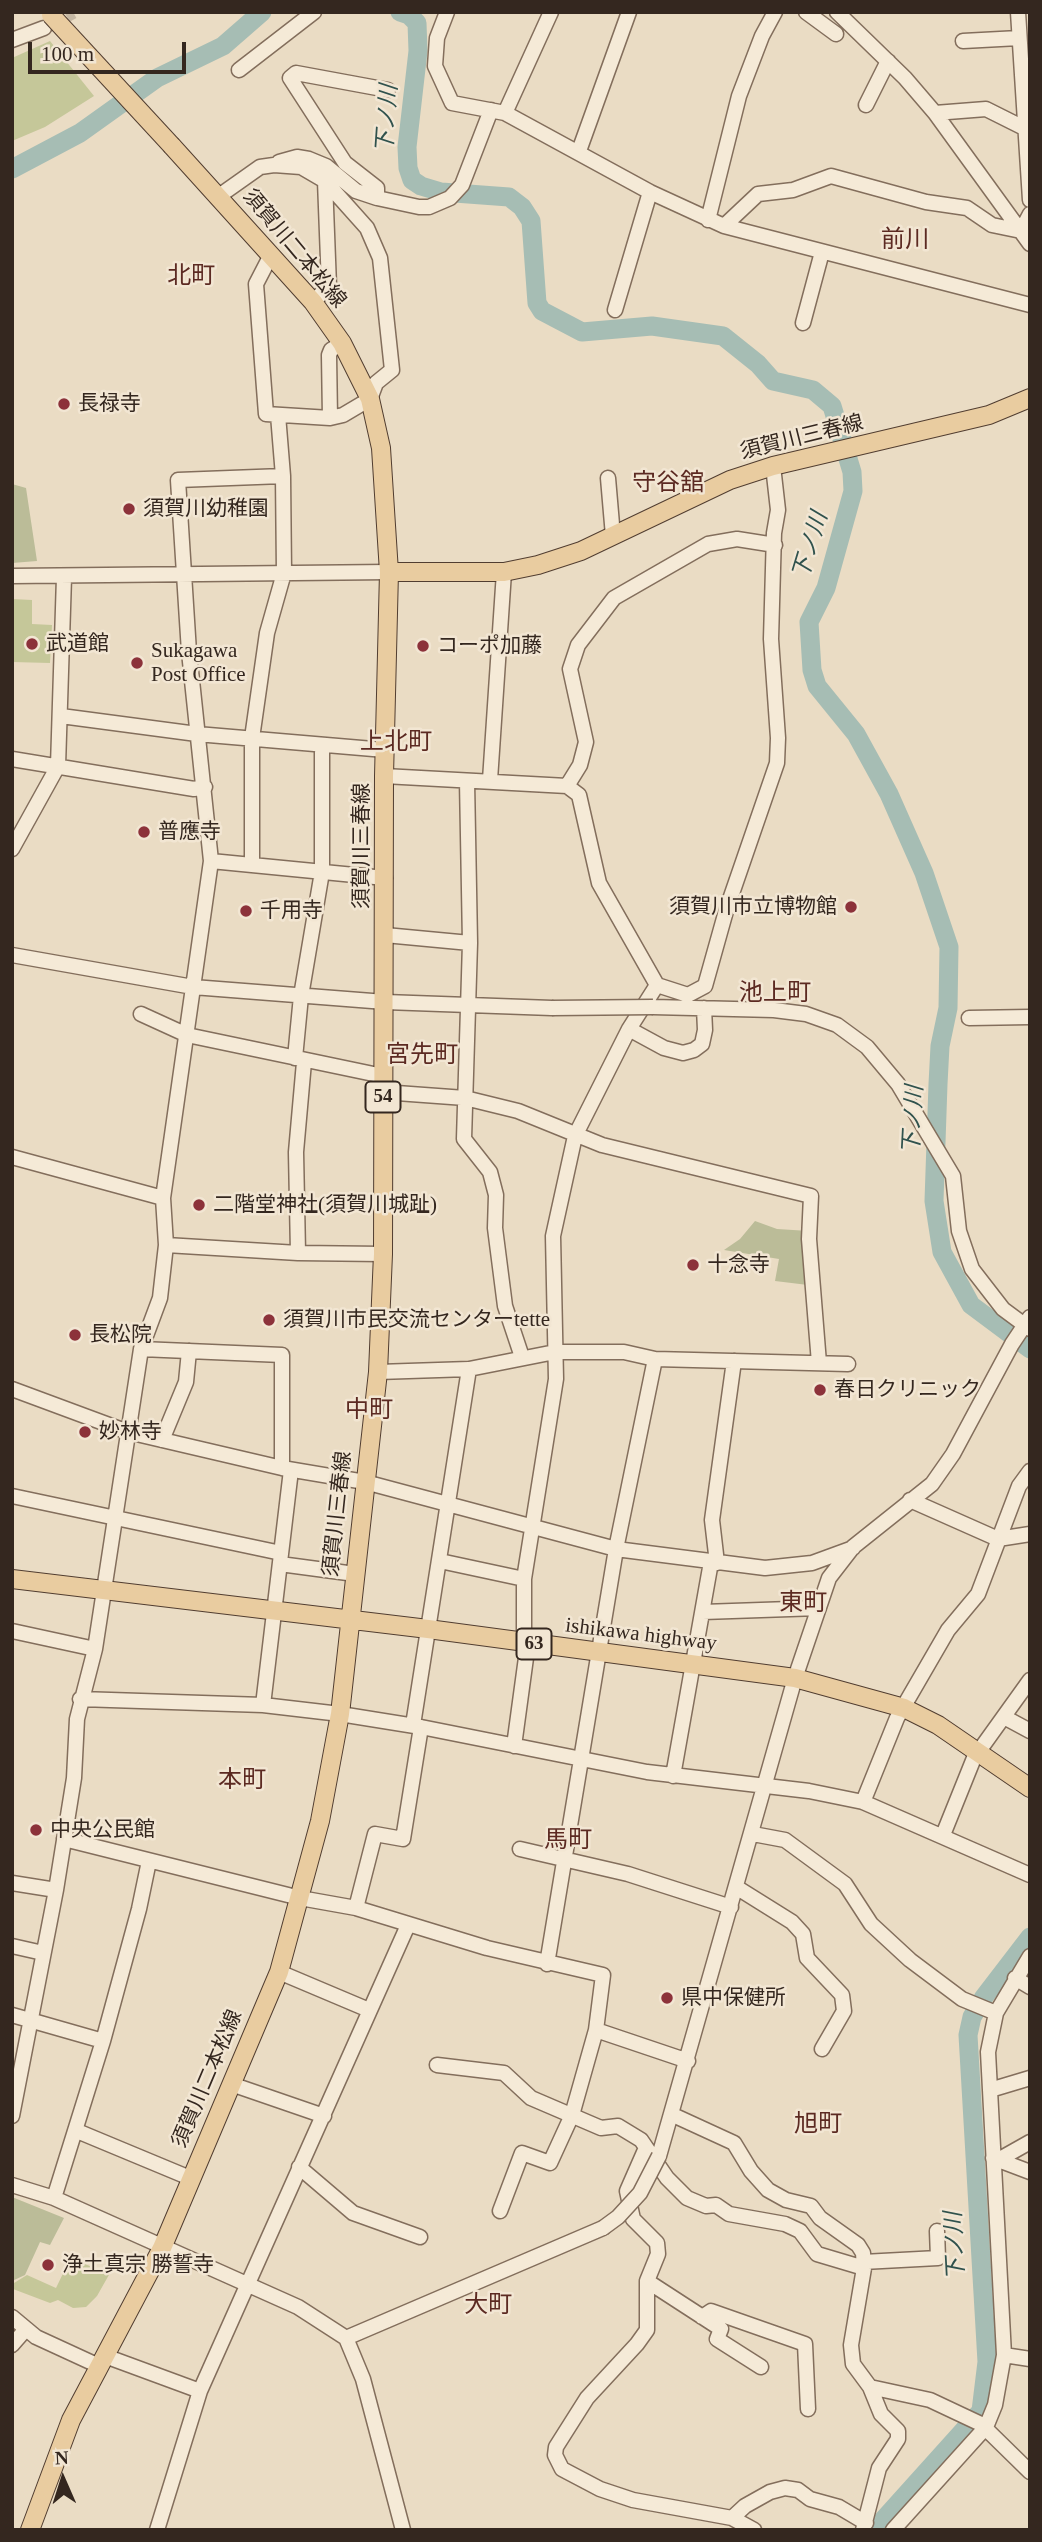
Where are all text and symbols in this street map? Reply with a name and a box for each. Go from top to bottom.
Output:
scale bar [32,28,189,72]
text: 100 m [41,42,94,66]
water label: 下ノ川 [372,84,404,154]
street label: 須賀川二本松線 [237,185,351,313]
district label: 前川 [881,227,929,255]
district label: 北町 [167,263,215,291]
place label: 長禄寺 [78,391,141,417]
marker: 長禄寺 [56,396,72,412]
street label: 須賀川三春線 [738,411,866,465]
district label: 守谷舘 [632,470,704,498]
place label: 須賀川幼稚園 [143,496,269,522]
marker: 須賀川幼稚園 [121,501,137,517]
water label: 下ノ川 [788,509,834,583]
place label: 武道館 [46,631,109,657]
place label: コーポ加藤 [437,633,542,659]
marker: 武道館 [24,636,40,652]
place label: Sukagawa Post Office [151,638,246,688]
marker: コーポ加藤 [415,638,431,654]
marker: Sukagawa Post Office [129,655,145,671]
district label: 上北町 [360,729,432,757]
street label: 須賀川三春線 [349,783,375,909]
place label: 普應寺 [158,819,221,845]
marker: 普應寺 [136,824,152,840]
place label: 須賀川市立博物館 [669,894,837,920]
place label: 千用寺 [260,898,323,924]
marker: 須賀川市立博物館 [843,899,859,915]
marker: 千用寺 [238,903,254,919]
district label: 池上町 [739,980,811,1008]
district label: 宮先町 [386,1042,458,1070]
road number: 54 [366,1082,400,1112]
water label: 下ノ川 [898,1085,930,1155]
place label: 二階堂神社(須賀川城趾) [213,1192,437,1218]
marker: 二階堂神社(須賀川城趾) [191,1197,207,1213]
place label: 十念寺 [707,1252,770,1278]
marker: 十念寺 [685,1257,701,1273]
place label: 須賀川市民交流センターtette [283,1307,550,1333]
marker: 須賀川市民交流センターtette [261,1312,277,1328]
place label: 長松院 [89,1322,152,1348]
marker: 長松院 [67,1327,83,1343]
place label: 春日クリニック [834,1377,981,1403]
marker: 春日クリニック [812,1382,828,1398]
district label: 中町 [345,1397,393,1425]
place label: 妙林寺 [99,1419,162,1445]
marker: 妙林寺 [77,1424,93,1440]
street label: 須賀川三春線 [319,1450,357,1578]
district label: 東町 [779,1590,827,1618]
street label: ishikawa highway [564,1613,718,1657]
road number: 63 [516,1628,552,1660]
district label: 本町 [218,1767,266,1795]
place label: 中央公民館 [50,1817,155,1843]
marker: 中央公民館 [28,1822,44,1838]
district label: 馬町 [544,1827,592,1855]
place label: 県中保健所 [681,1985,786,2011]
marker: 県中保健所 [659,1990,675,2006]
street label: 須賀川二本松線 [168,2006,248,2152]
district label: 旭町 [794,2111,842,2139]
water label: 下ノ川 [940,2211,972,2281]
place label: 浄土真宗 勝誓寺 [62,2252,214,2278]
marker: 浄土真宗 勝誓寺 [40,2257,56,2273]
district label: 大町 [464,2292,512,2320]
north arrow [28,2444,98,2514]
text: N [54,2447,69,2468]

